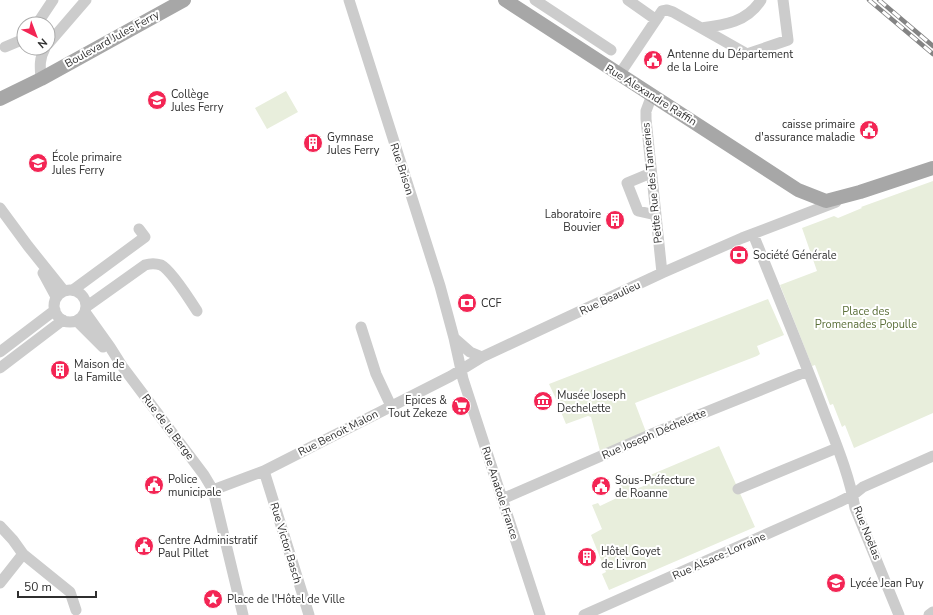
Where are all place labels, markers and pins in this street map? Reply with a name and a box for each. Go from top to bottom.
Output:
place label: Antenne du Département de la Loire [667,47,793,75]
public building icon: Antenne du Département de la Loire [642,49,664,71]
place label: Collège Jules Ferry [170,87,224,115]
school or university icon: Collège Jules Ferry [146,89,168,111]
place label: caisse primaire d'assurance maladie [755,117,855,145]
public building icon: caisse primaire d'assurance maladie [858,119,880,141]
place label: Gymnase Jules Ferry [326,130,380,158]
building icon: Gymnase Jules Ferry [302,132,324,154]
place label: École primaire Jules Ferry [51,149,122,178]
school or university icon: École primaire Jules Ferry [27,152,49,174]
place label: Laboratoire Bouvier [545,207,601,235]
building icon: Laboratoire Bouvier [604,209,626,231]
bank icon: Société Générale [728,244,750,266]
place label: Société Générale [753,248,837,263]
bank icon: CCF [456,292,478,314]
place label: CCF [481,296,502,311]
place label: Maison de la Famille [74,357,125,385]
building icon: Maison de la Famille [49,359,71,381]
place label: Musée Joseph Dechelette [557,388,626,416]
museum icon: Musée Joseph Dechelette [532,390,554,412]
place label: Epices & Tout Zekeze [388,393,447,421]
supermarket icon: Epices & Tout Zekeze [450,395,472,417]
place label: Police municipale [168,472,221,500]
place label: Sous-Préfecture de Roanne [615,473,695,501]
public building icon: Police municipale [143,474,165,496]
public building icon: Sous-Préfecture de Roanne [590,475,612,497]
place label: Centre Administratif Paul Pillet [158,533,258,561]
public building icon: Centre Administratif Paul Pillet [133,535,155,557]
place label: Hôtel Goyet de Livron [601,544,661,572]
building icon: Hôtel Goyet de Livron [576,546,598,568]
school or university icon: Lycée Jean Puy [825,572,847,594]
place label: Lycée Jean Puy [850,576,924,591]
place icon: Place de l'Hôtel de Ville [202,588,224,610]
place label: Place de l'Hôtel de Ville [227,592,345,607]

